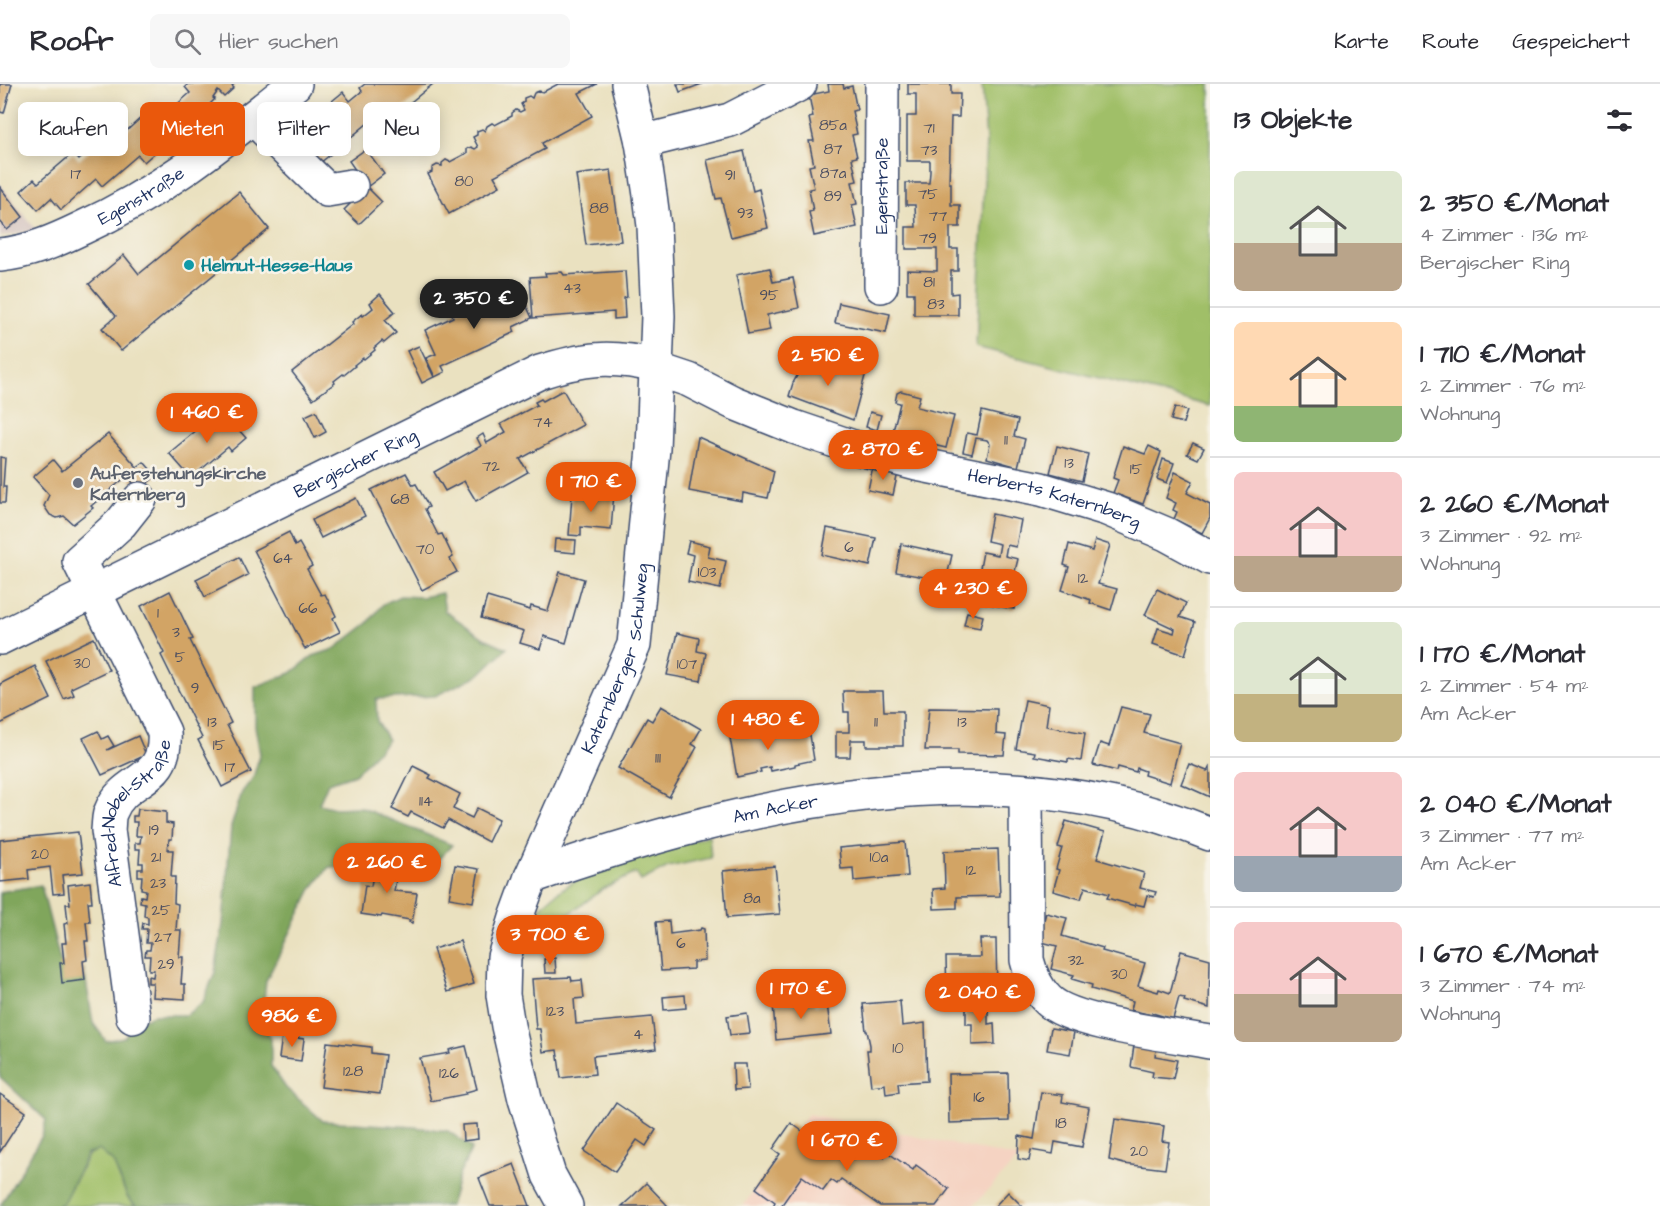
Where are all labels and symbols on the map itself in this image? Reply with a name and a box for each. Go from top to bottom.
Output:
house number: 85a [819,115,847,136]
house number: 71 [923,118,935,139]
street label: Egenstraße [869,137,895,234]
house number: 87 [824,139,842,160]
house number: 73 [921,140,938,161]
street label: Egenstraße [94,160,189,231]
house number: 87a [820,163,847,184]
house number: 17 [70,164,82,185]
house number: 91 [725,165,735,186]
house number: 80 [454,171,474,192]
house number: 75 [918,184,938,205]
house number: 89 [824,186,842,207]
house number: 88 [589,198,609,219]
house number: 93 [737,203,753,224]
house number: 77 [929,206,947,227]
house number: 79 [919,228,937,249]
place label: Helmut-Hesse-Haus [201,253,353,278]
marker: Helmut-Hesse-Haus [182,258,196,272]
house number: 81 [923,272,935,293]
house number: 43 [563,278,581,299]
pin: 2 350 € [419,279,529,330]
house number: 95 [759,285,779,306]
house number: 83 [927,294,945,315]
pin: 2 510 € [773,336,883,387]
pin: 1 460 € [152,393,262,444]
house number: 74 [533,412,553,433]
street label: Bergischer Ring [289,422,422,504]
pin: 2 870 € [828,430,938,481]
house number: 11 [1004,430,1008,451]
house number: 13 [1064,453,1074,474]
house number: 72 [482,456,500,477]
house number: 15 [1130,459,1143,480]
place label: Auferstehungskirche Katernberg [90,461,266,508]
pin: 1 710 € [536,462,646,513]
street label: Herberts Katernberg [966,462,1145,535]
marker: Auferstehungskirche Katernberg [71,476,85,490]
house number: 68 [390,489,410,510]
house number: 6 [844,537,854,558]
house number: 70 [416,539,435,560]
house number: 64 [273,548,293,569]
street label: Katernberger Schulweg [575,562,655,757]
house number: 103 [697,562,717,583]
house number: 12 [1078,568,1089,589]
pin: 4 230 € [918,569,1028,620]
house number: 66 [299,598,318,619]
house number: 1 [157,603,159,624]
house number: 3 [172,622,180,643]
house number: 5 [175,647,186,668]
house number: 30 [73,653,91,674]
house number: 107 [677,654,697,675]
house number: 9 [191,678,199,699]
pin: 1 480 € [713,700,823,751]
house number: 13 [207,712,217,733]
house number: 11 [874,712,878,733]
house number: 13 [957,712,967,733]
house number: 15 [213,735,226,756]
street label: Alfred-Nobel-Straße [95,738,177,889]
house number: 111 [655,748,661,769]
house number: 17 [224,757,236,778]
street label: Am Acker [730,788,820,829]
house number: 114 [419,791,433,812]
house number: 19 [149,820,159,841]
pin: 2 260 € [332,843,442,894]
house number: 20 [31,844,50,865]
house number: 21 [151,847,161,868]
house number: 10a [869,847,889,868]
house number: 12 [966,860,977,881]
house number: 23 [150,873,166,894]
house number: 8a [743,888,761,909]
house number: 25 [151,900,171,921]
pin: 3 700 € [495,915,605,966]
house number: 27 [154,927,172,948]
house number: 6 [676,933,686,954]
house number: 32 [1068,950,1085,971]
house number: 29 [157,954,175,975]
house number: 30 [1110,964,1128,985]
pin: 1 170 € [746,969,856,1020]
pin: 2 040 € [925,973,1035,1024]
pin: 986 € [250,997,334,1048]
house number: 123 [546,1001,564,1022]
house number: 4 [633,1024,643,1045]
house number: 10 [892,1038,904,1059]
house number: 128 [343,1061,363,1082]
house number: 126 [439,1063,460,1084]
house number: 16 [973,1087,985,1108]
house number: 18 [1055,1113,1067,1134]
pin: 1 670 € [792,1121,902,1172]
house number: 20 [1130,1141,1149,1162]

